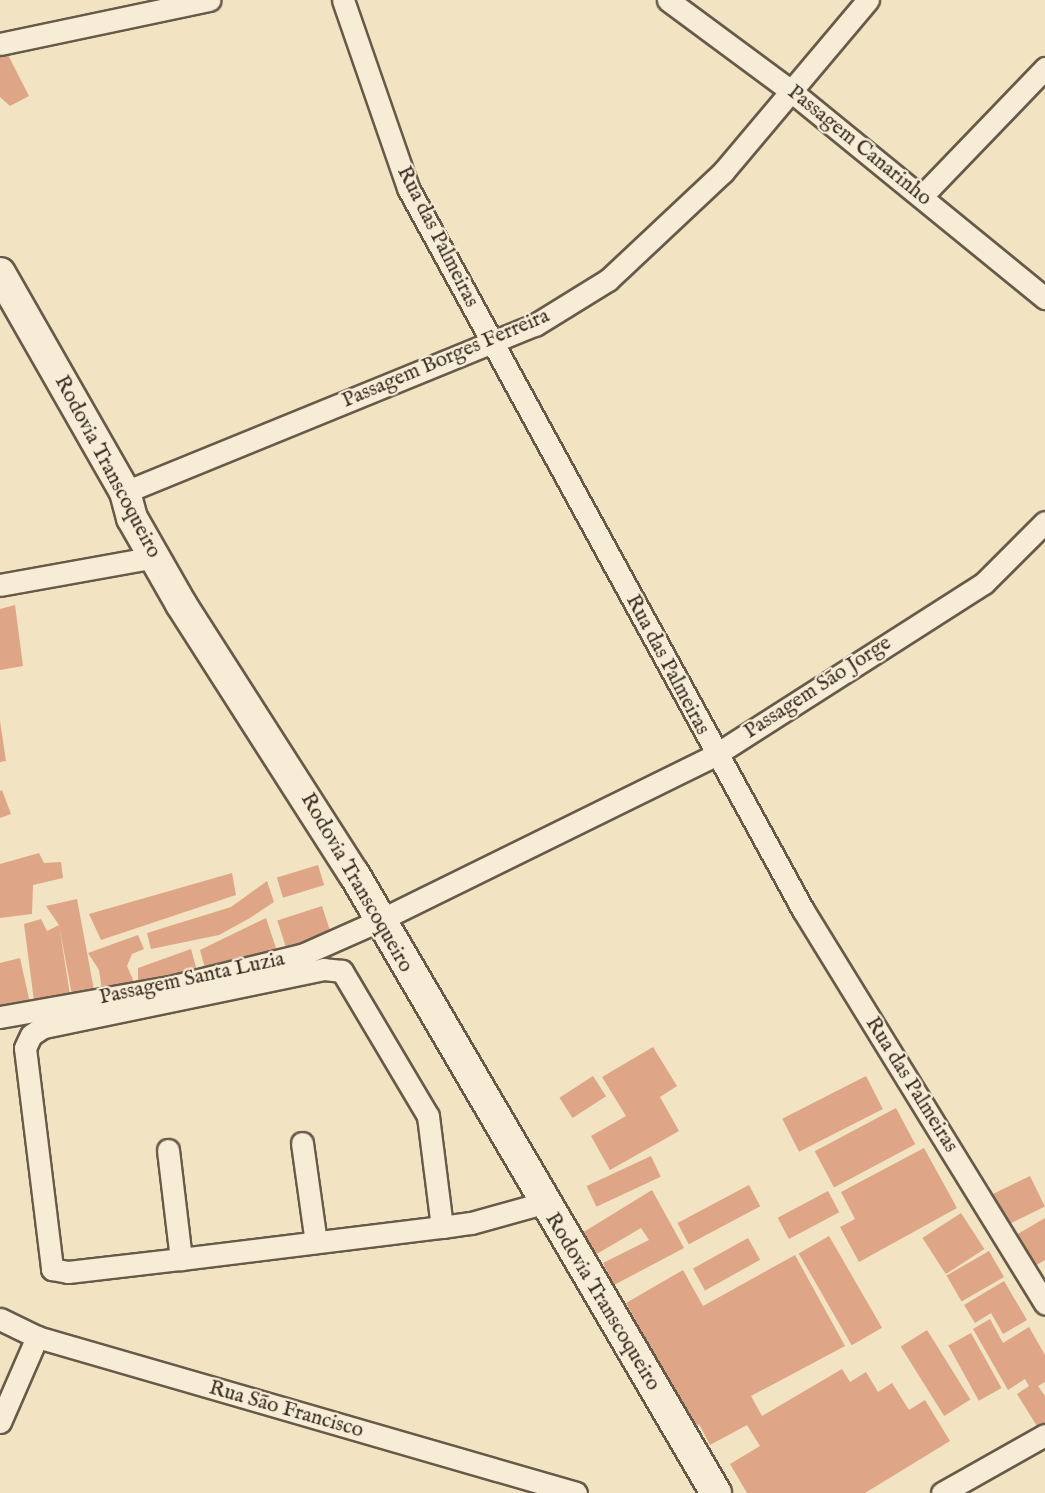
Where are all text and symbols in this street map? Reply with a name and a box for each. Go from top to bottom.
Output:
street label: Passagem Canarinho [782,80,936,212]
street label: Rua das Palmeiras [391,162,483,312]
street label: Passagem Borges Ferreira [338,304,554,414]
street label: Rodovia Transcoqueiro [48,371,166,563]
street label: Rua das Palmeiras [619,591,715,739]
street label: Passagem São Jorge [740,631,896,745]
street label: Rodovia Transcoqueiro [294,789,418,977]
street label: Passagem Santa Luzia [97,947,287,1011]
street label: Rua das Palmeiras [859,1013,963,1157]
street label: Rodovia Transcoqueiro [539,1208,665,1396]
street label: Rua São Francisco [206,1376,366,1444]

